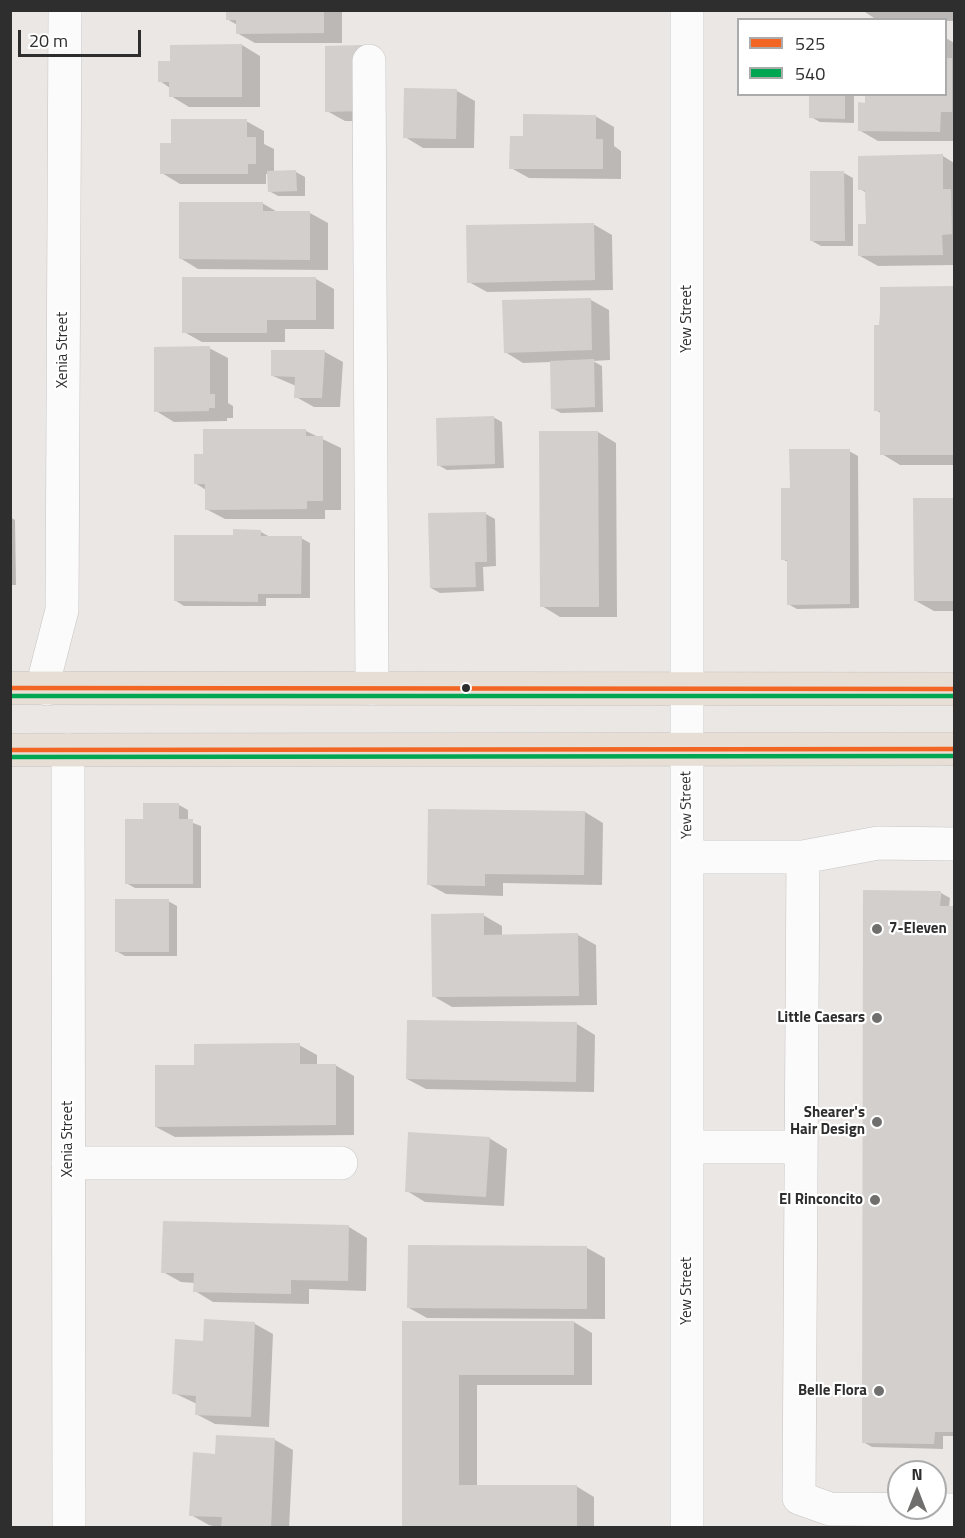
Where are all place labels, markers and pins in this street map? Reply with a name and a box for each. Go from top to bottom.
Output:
unlabelled marker [460,682,472,694]
place label: 7-Eleven [889,920,947,938]
marker: 7-Eleven [870,922,884,936]
place label: Little Caesars [777,1009,865,1027]
marker: Little Caesars [870,1011,884,1025]
place label: Shearer's Hair Design [790,1104,865,1139]
marker: Shearer's Hair Design [870,1115,884,1129]
place label: El Rinconcito [779,1191,863,1209]
marker: El Rinconcito [868,1193,882,1207]
place label: Belle Flora [798,1382,867,1400]
marker: Belle Flora [872,1384,886,1398]

